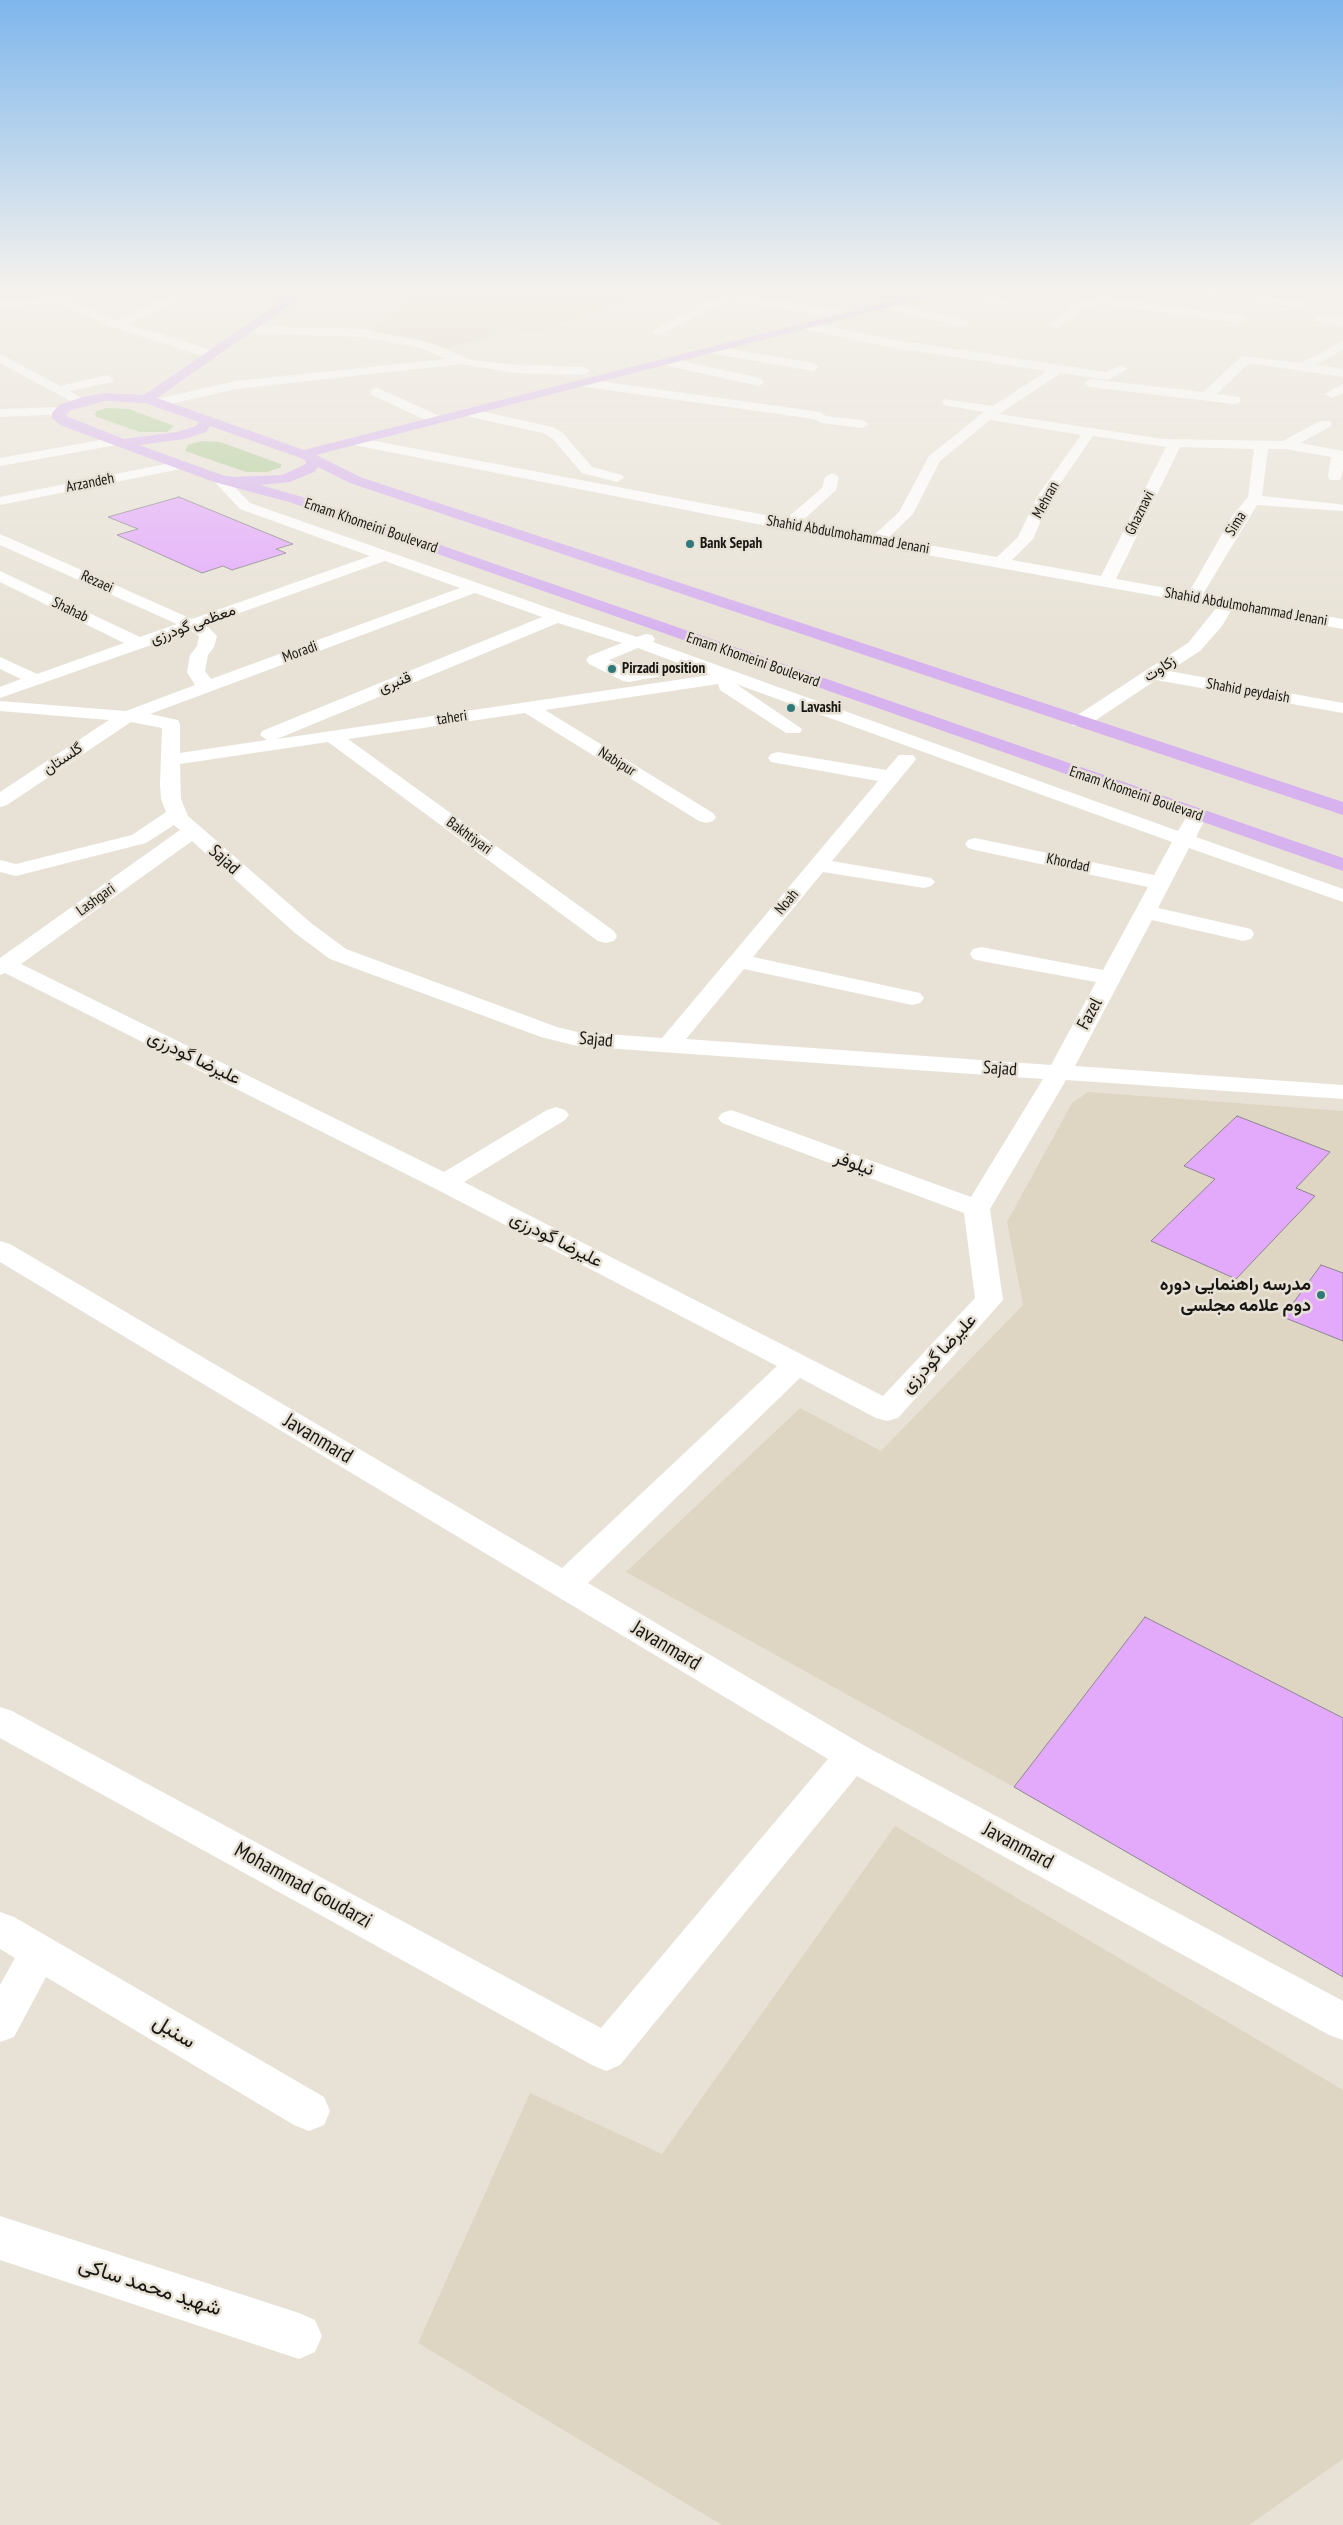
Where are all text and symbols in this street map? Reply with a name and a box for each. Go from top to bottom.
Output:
street label: Arzandeh [64,470,116,496]
street label: Mehran [1029,479,1063,521]
street label: Ghaznavi [1122,488,1158,538]
street label: Emam Khomeini Boulevard [302,495,440,557]
street label: Sima [1222,508,1250,540]
street label: Shahid Abdulmohammad Jenani [765,512,931,558]
place label: Bank Sepah [700,535,762,553]
marker: Bank Sepah [684,538,696,550]
street label: Rezaei [78,567,116,597]
street label: Shahid Abdulmohammad Jenani [1163,584,1329,630]
street label: Shahab [49,594,91,626]
street label: معظمی گودرزی [148,601,238,649]
street label: Emam Khomeini Boulevard [684,629,822,691]
street label: Moradi [280,637,320,667]
street label: زکاوت [1141,652,1179,686]
place label: Pirzadi position [622,660,705,678]
marker: Pirzadi position [606,663,618,675]
street label: قنبری [376,668,414,698]
street label: Shahid peydaish [1205,675,1291,707]
place label: Lavashi [801,699,841,717]
marker: Lavashi [785,702,797,714]
street label: taheri [436,707,468,729]
street label: گلستان [40,739,86,779]
street label: Nabipur [595,744,639,780]
street label: Emam Khomeini Boulevard [1067,763,1205,825]
street label: Bakhtiyari [443,813,495,859]
street label: Sajad [204,841,244,879]
street label: Khordad [1045,850,1091,876]
street label: Lashgari [73,880,119,920]
street label: Noah [771,886,803,918]
street label: Fazel [1073,995,1107,1033]
street label: علیرضا گودرزی [144,1026,244,1090]
street label: Sajad [578,1028,614,1052]
street label: Sajad [982,1057,1018,1081]
street label: نیلوفر [831,1147,877,1181]
street label: علیرضا گودرزی [506,1208,606,1272]
place label: مدرسه راهنمایی دوره دوم علامه مجلسی [1160,1274,1311,1316]
marker: مدرسه راهنمایی دوره دوم علامه مجلسی [1315,1289,1327,1301]
street label: علیرضا گودرزی [897,1310,981,1398]
street label: Javanmard [279,1409,357,1469]
street label: Javanmard [627,1616,705,1676]
street label: Javanmard [978,1817,1058,1875]
street label: Mohammad Goudarzi [230,1838,376,1934]
street label: سنبل [148,2010,200,2054]
street label: شهید محمد ساکی [76,2252,224,2322]

